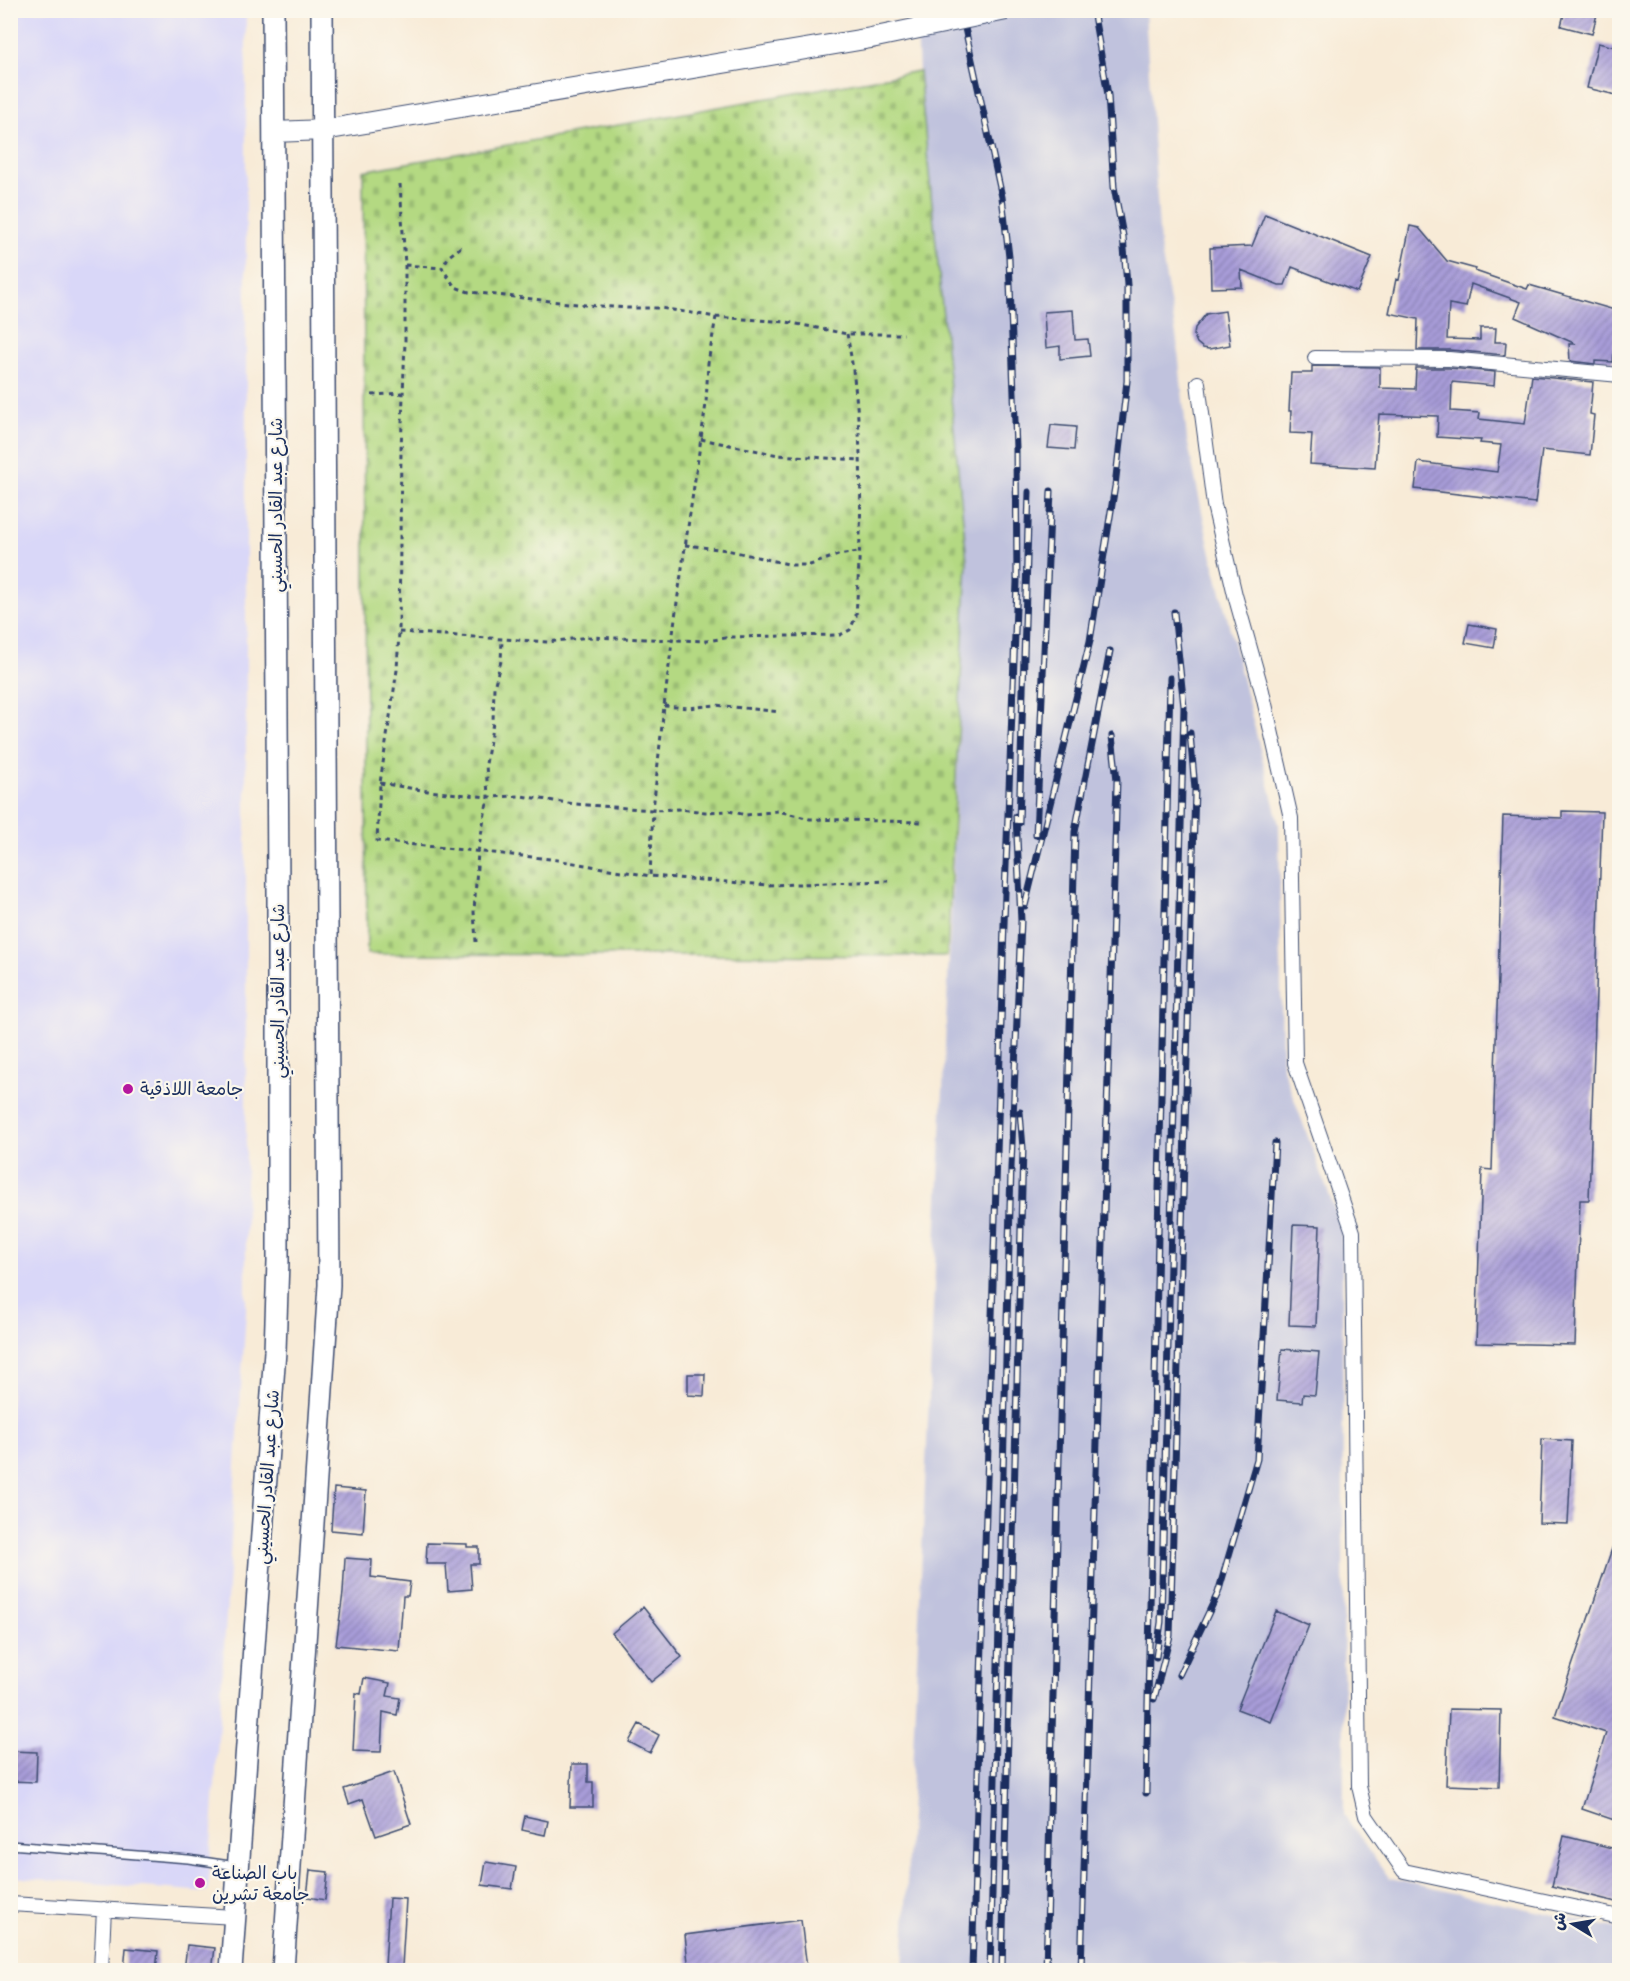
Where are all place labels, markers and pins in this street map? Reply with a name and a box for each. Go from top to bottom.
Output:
place label: جامعة اللاذقية [140,1079,243,1100]
marker: جامعة اللاذقية [121,1082,135,1096]
place label: باب الصناعة جامعة تشرين [212,1863,310,1905]
marker: باب الصناعة جامعة تشرين [193,1876,207,1890]

